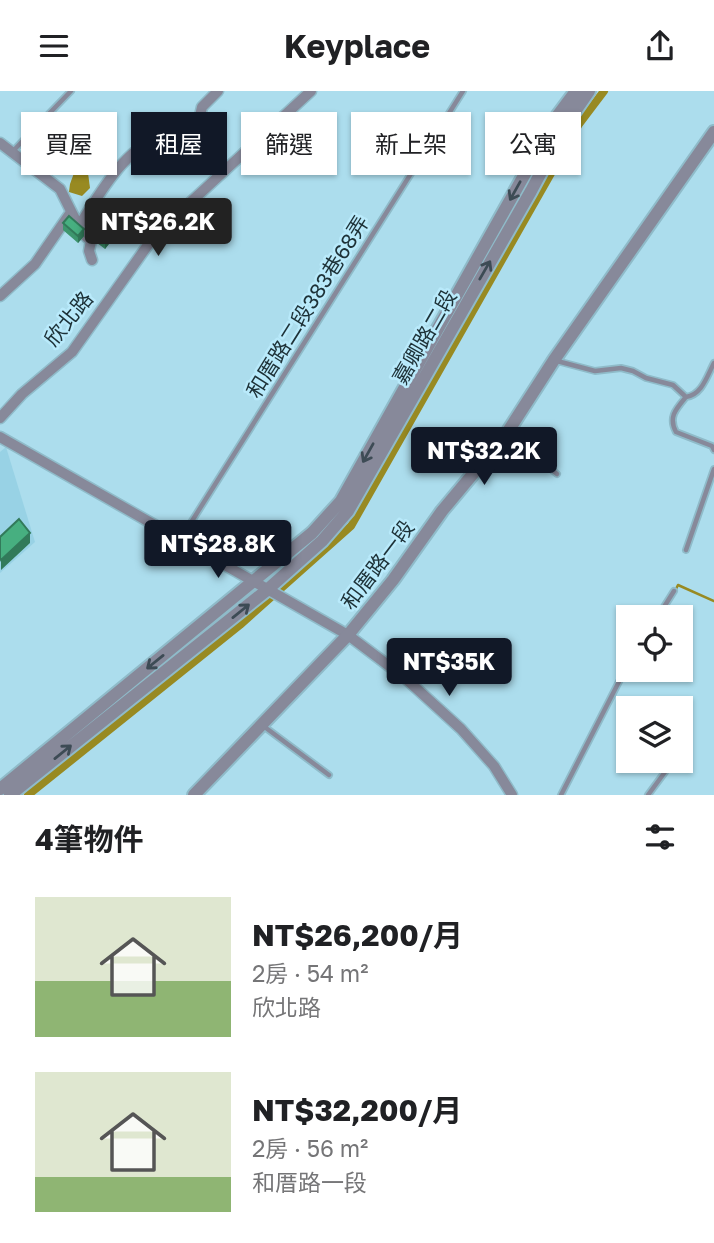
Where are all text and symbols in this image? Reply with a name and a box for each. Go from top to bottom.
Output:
icon: menu [35,27,73,65]
text: Keyplace [284,27,430,65]
icon: share [641,27,679,65]
chip: 買屋 [21,112,117,175]
chip: 租屋 [131,112,227,175]
chip: 篩選 [241,112,337,175]
chip: 新上架 [351,112,471,175]
chip: 公寓 [485,112,581,175]
one-way arrow [508,180,521,201]
pin: NT$26.2K [86,199,230,258]
text: NT$26.2K [101,207,215,235]
street label: 和厝路二段383巷68弄 [241,211,374,402]
one-way arrow [478,261,492,281]
street label: 嘉卿路二段 [387,285,462,388]
street label: 欣北路 [38,286,98,351]
pin: NT$32.2K [412,427,556,487]
text: NT$32.2K [427,436,541,464]
one-way arrow [361,443,375,463]
street label: 和厝路一段 [335,515,419,614]
pin: NT$28.8K [146,521,290,580]
text: NT$28.8K [160,529,276,557]
one-way arrow [232,603,250,618]
map controls [616,605,693,773]
button: locate [616,605,693,682]
pin: NT$35K [392,639,506,698]
text: NT$35K [403,647,495,675]
one-way arrow [146,654,164,670]
button: layers [616,696,693,773]
one-way arrow [54,745,72,760]
icon: filters [641,818,679,856]
text: 4筆物件 [35,821,144,857]
text: NT$26,200/月 [252,917,463,953]
icon: home [91,925,175,1009]
text: 2房 · 54 m² [252,959,369,987]
text: 欣北路 [252,993,321,1021]
text: NT$32,200/月 [252,1092,462,1128]
icon: home [91,1100,175,1184]
text: 2房 · 56 m² [252,1134,368,1162]
text: 和厝路一段 [252,1168,367,1196]

